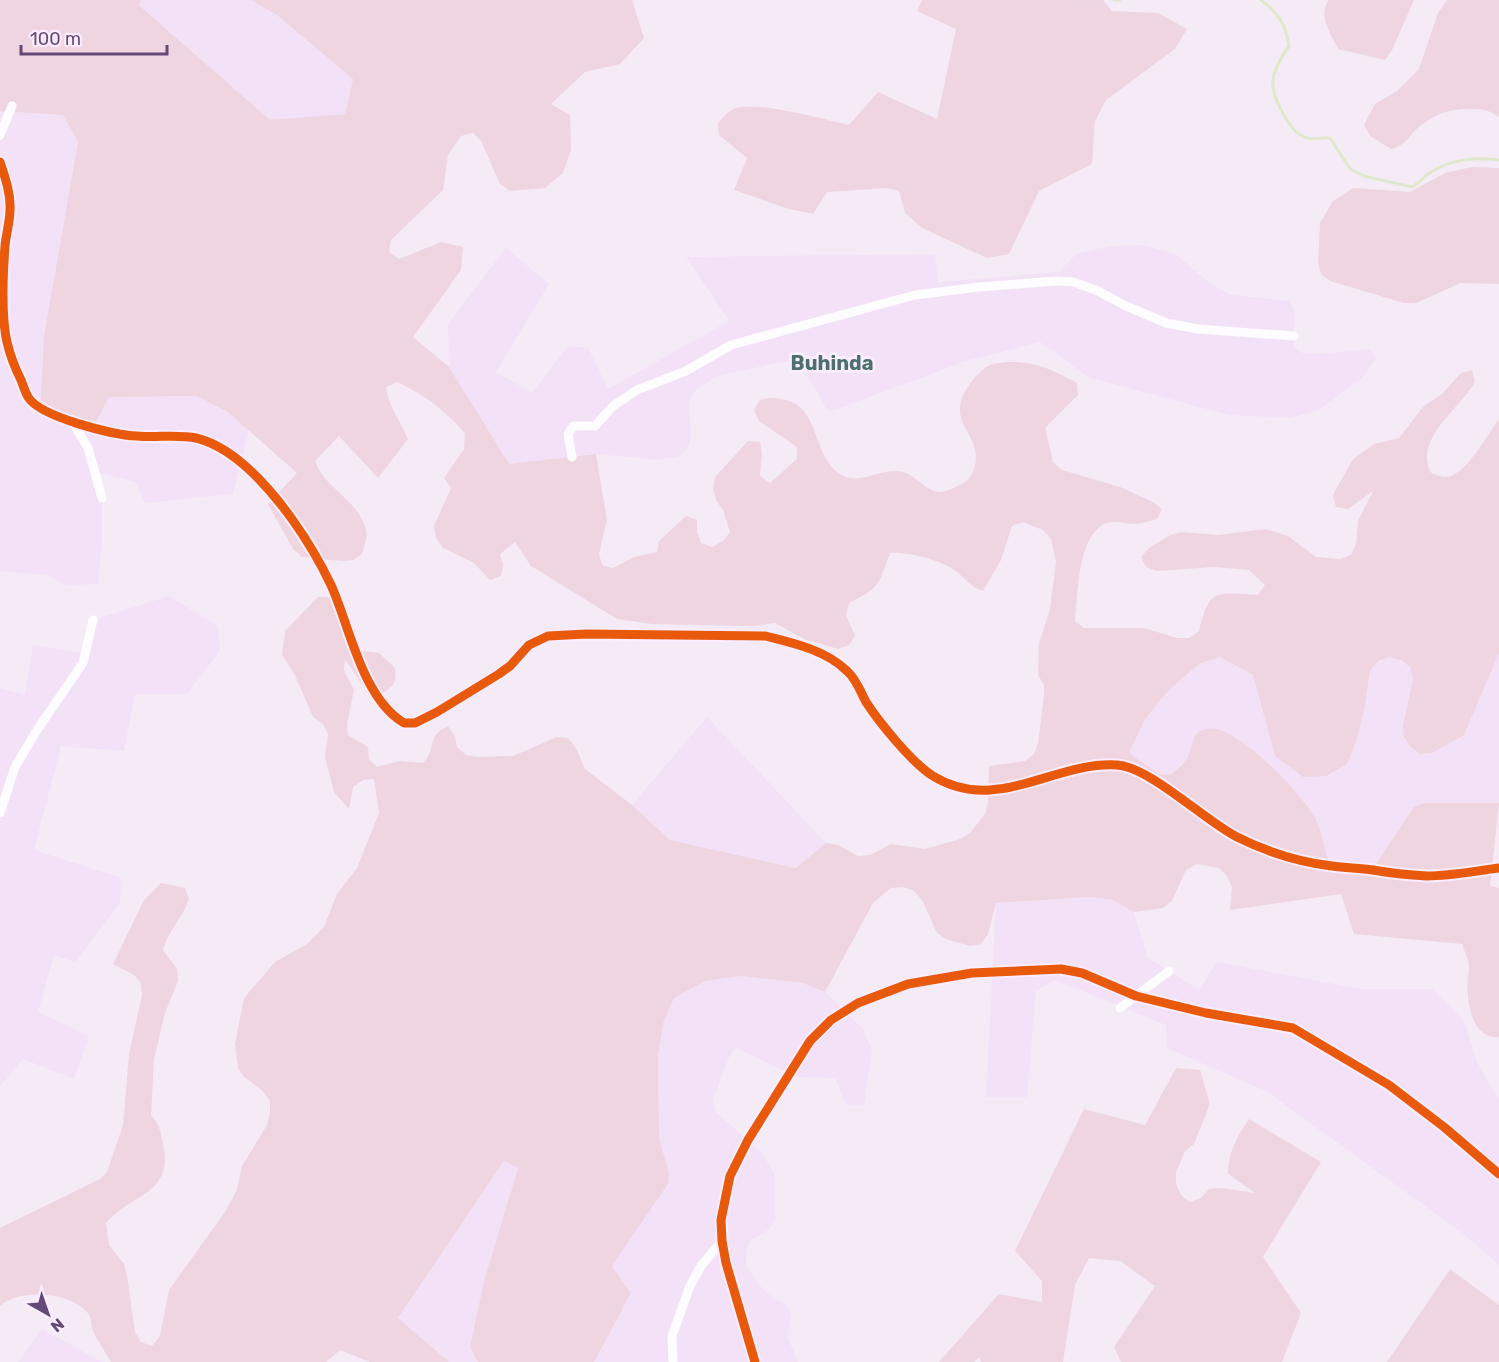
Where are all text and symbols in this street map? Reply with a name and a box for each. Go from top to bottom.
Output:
scale bar [21,18,166,56]
text: 100 m [30,28,81,50]
district label: Buhinda [791,351,873,375]
north arrow [18,1284,78,1344]
text: N [47,1314,68,1336]

